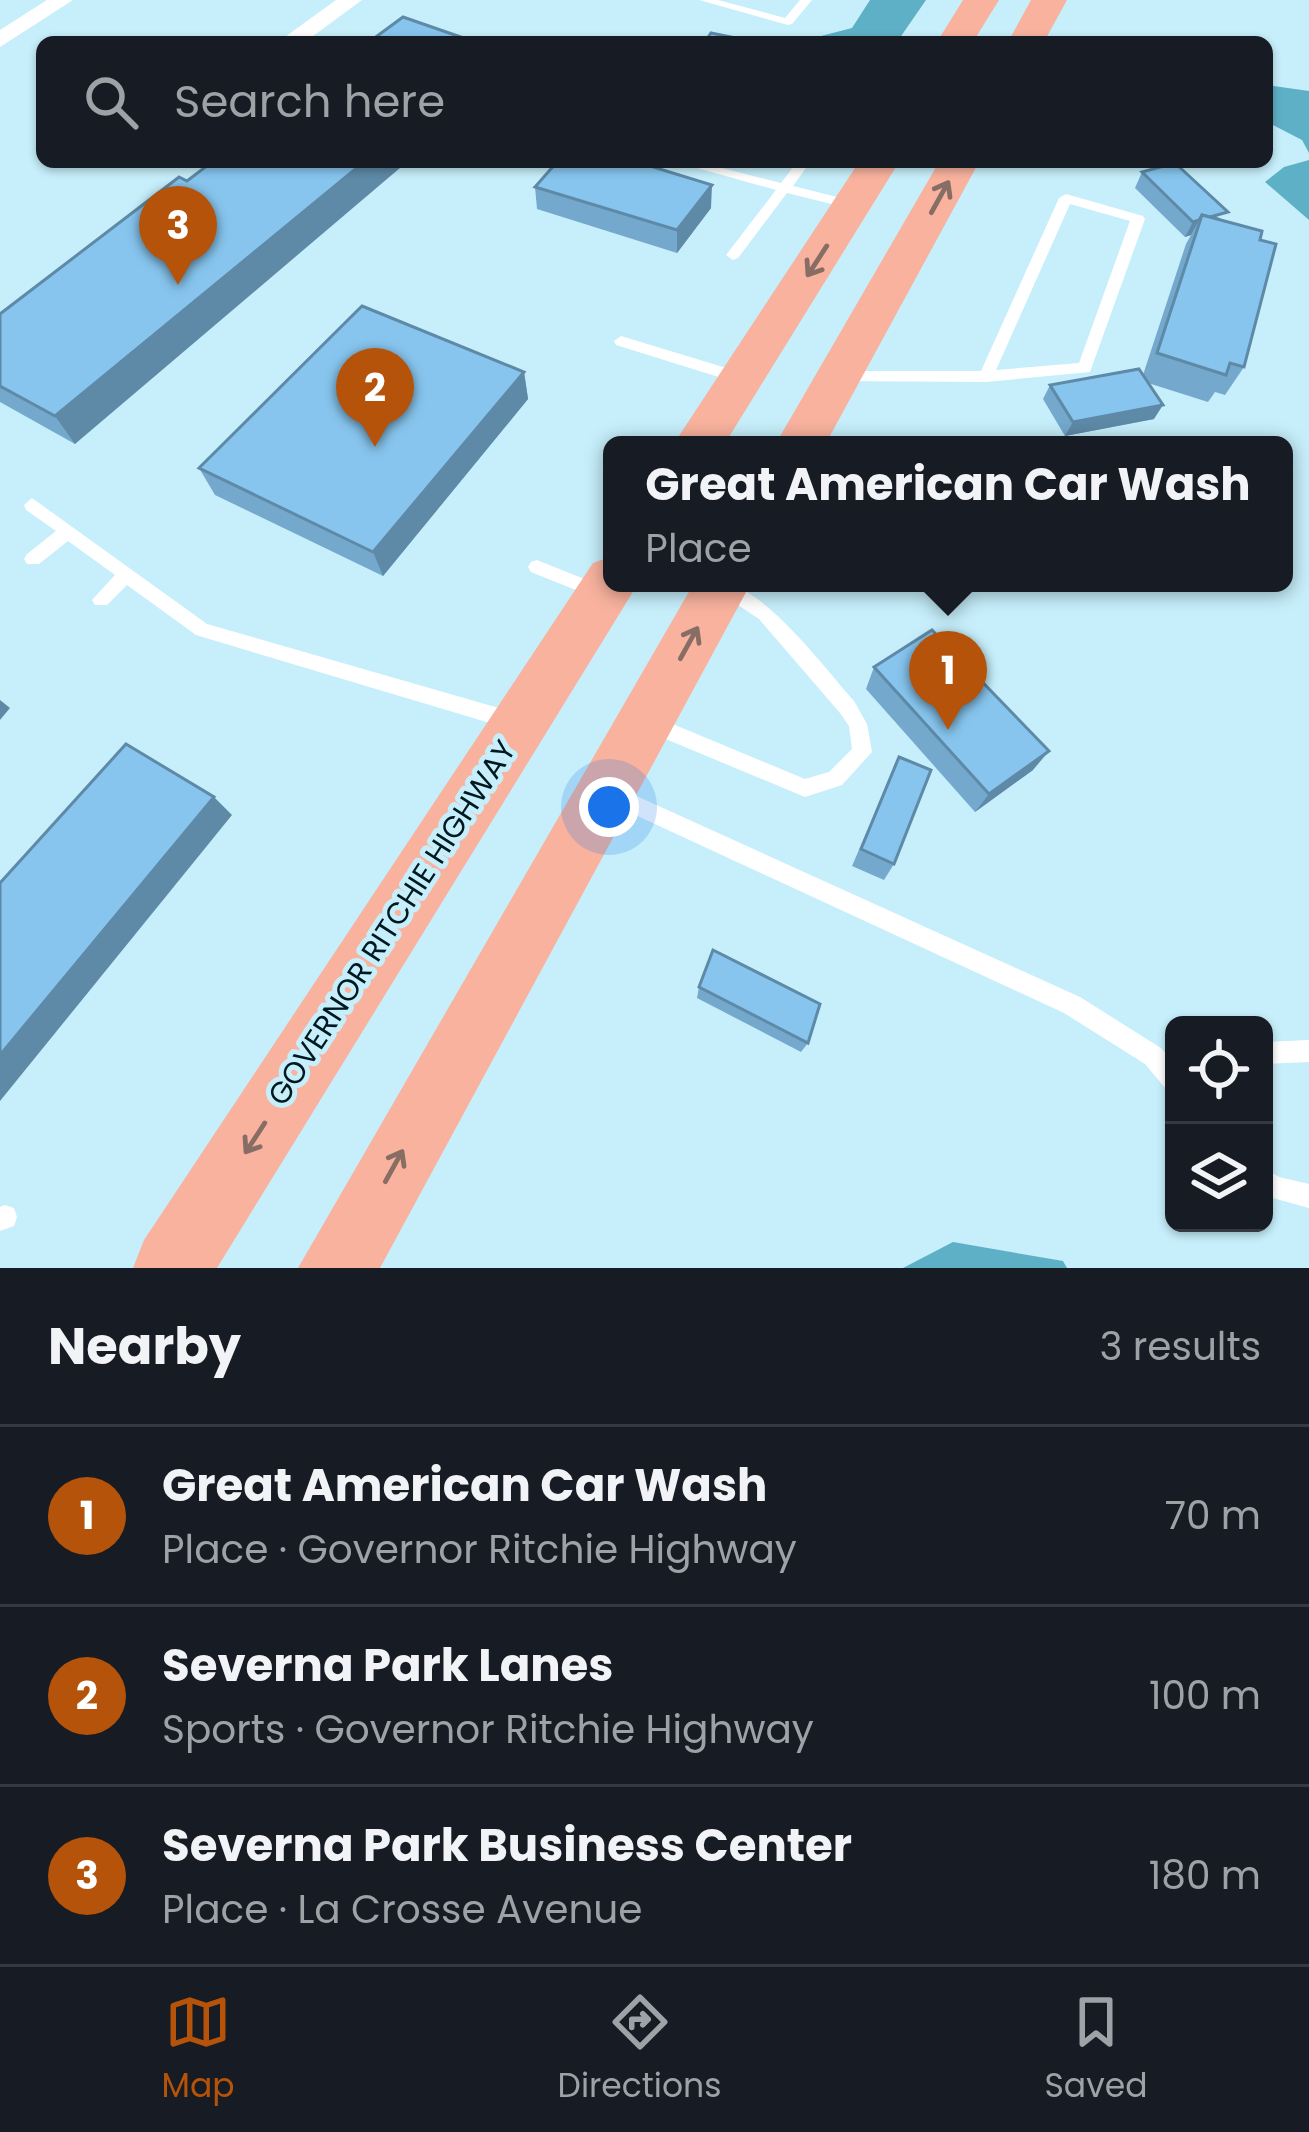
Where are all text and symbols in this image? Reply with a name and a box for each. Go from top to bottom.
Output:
search box [36,36,1273,168]
icon: search [78,69,144,135]
text: Search here [174,70,445,133]
one-way arrow [929,180,952,215]
pin: 3 [139,186,217,285]
one-way arrow [804,243,829,277]
pin: 2 [336,348,414,447]
popup [603,436,1293,592]
text: Great American Car Wash [645,453,1251,516]
text: Place [645,521,752,576]
one-way arrow [677,627,701,662]
pin: 1 [909,631,987,730]
street label: GOVERNOR RITCHIE HIGHWAY [257,732,526,1114]
your location [579,777,639,837]
map controls [1165,1016,1273,1232]
button: locate [1165,1016,1273,1124]
one-way arrow [243,1120,267,1154]
button: layers [1165,1124,1273,1232]
one-way arrow [383,1149,407,1184]
text: Nearby [48,1310,241,1382]
text: 3 results [1099,1319,1261,1374]
text: Great American Car Wash [162,1454,767,1517]
text: 1 [80,1488,94,1543]
text: 70 m [1165,1488,1261,1543]
text: Place · Governor Ritchie Highway [162,1522,797,1577]
text: Severna Park Lanes [162,1634,613,1697]
text: 2 [76,1668,98,1723]
text: 100 m [1149,1668,1261,1723]
text: Sports · Governor Ritchie Highway [162,1702,814,1757]
text: Severna Park Business Center [162,1814,852,1877]
text: 3 [75,1848,99,1903]
text: 180 m [1149,1848,1261,1903]
text: Place · La Crosse Avenue [162,1882,642,1937]
tab: Map [162,1989,235,2111]
tab: Directions [558,1989,721,2111]
tab: Saved [1045,1989,1147,2111]

